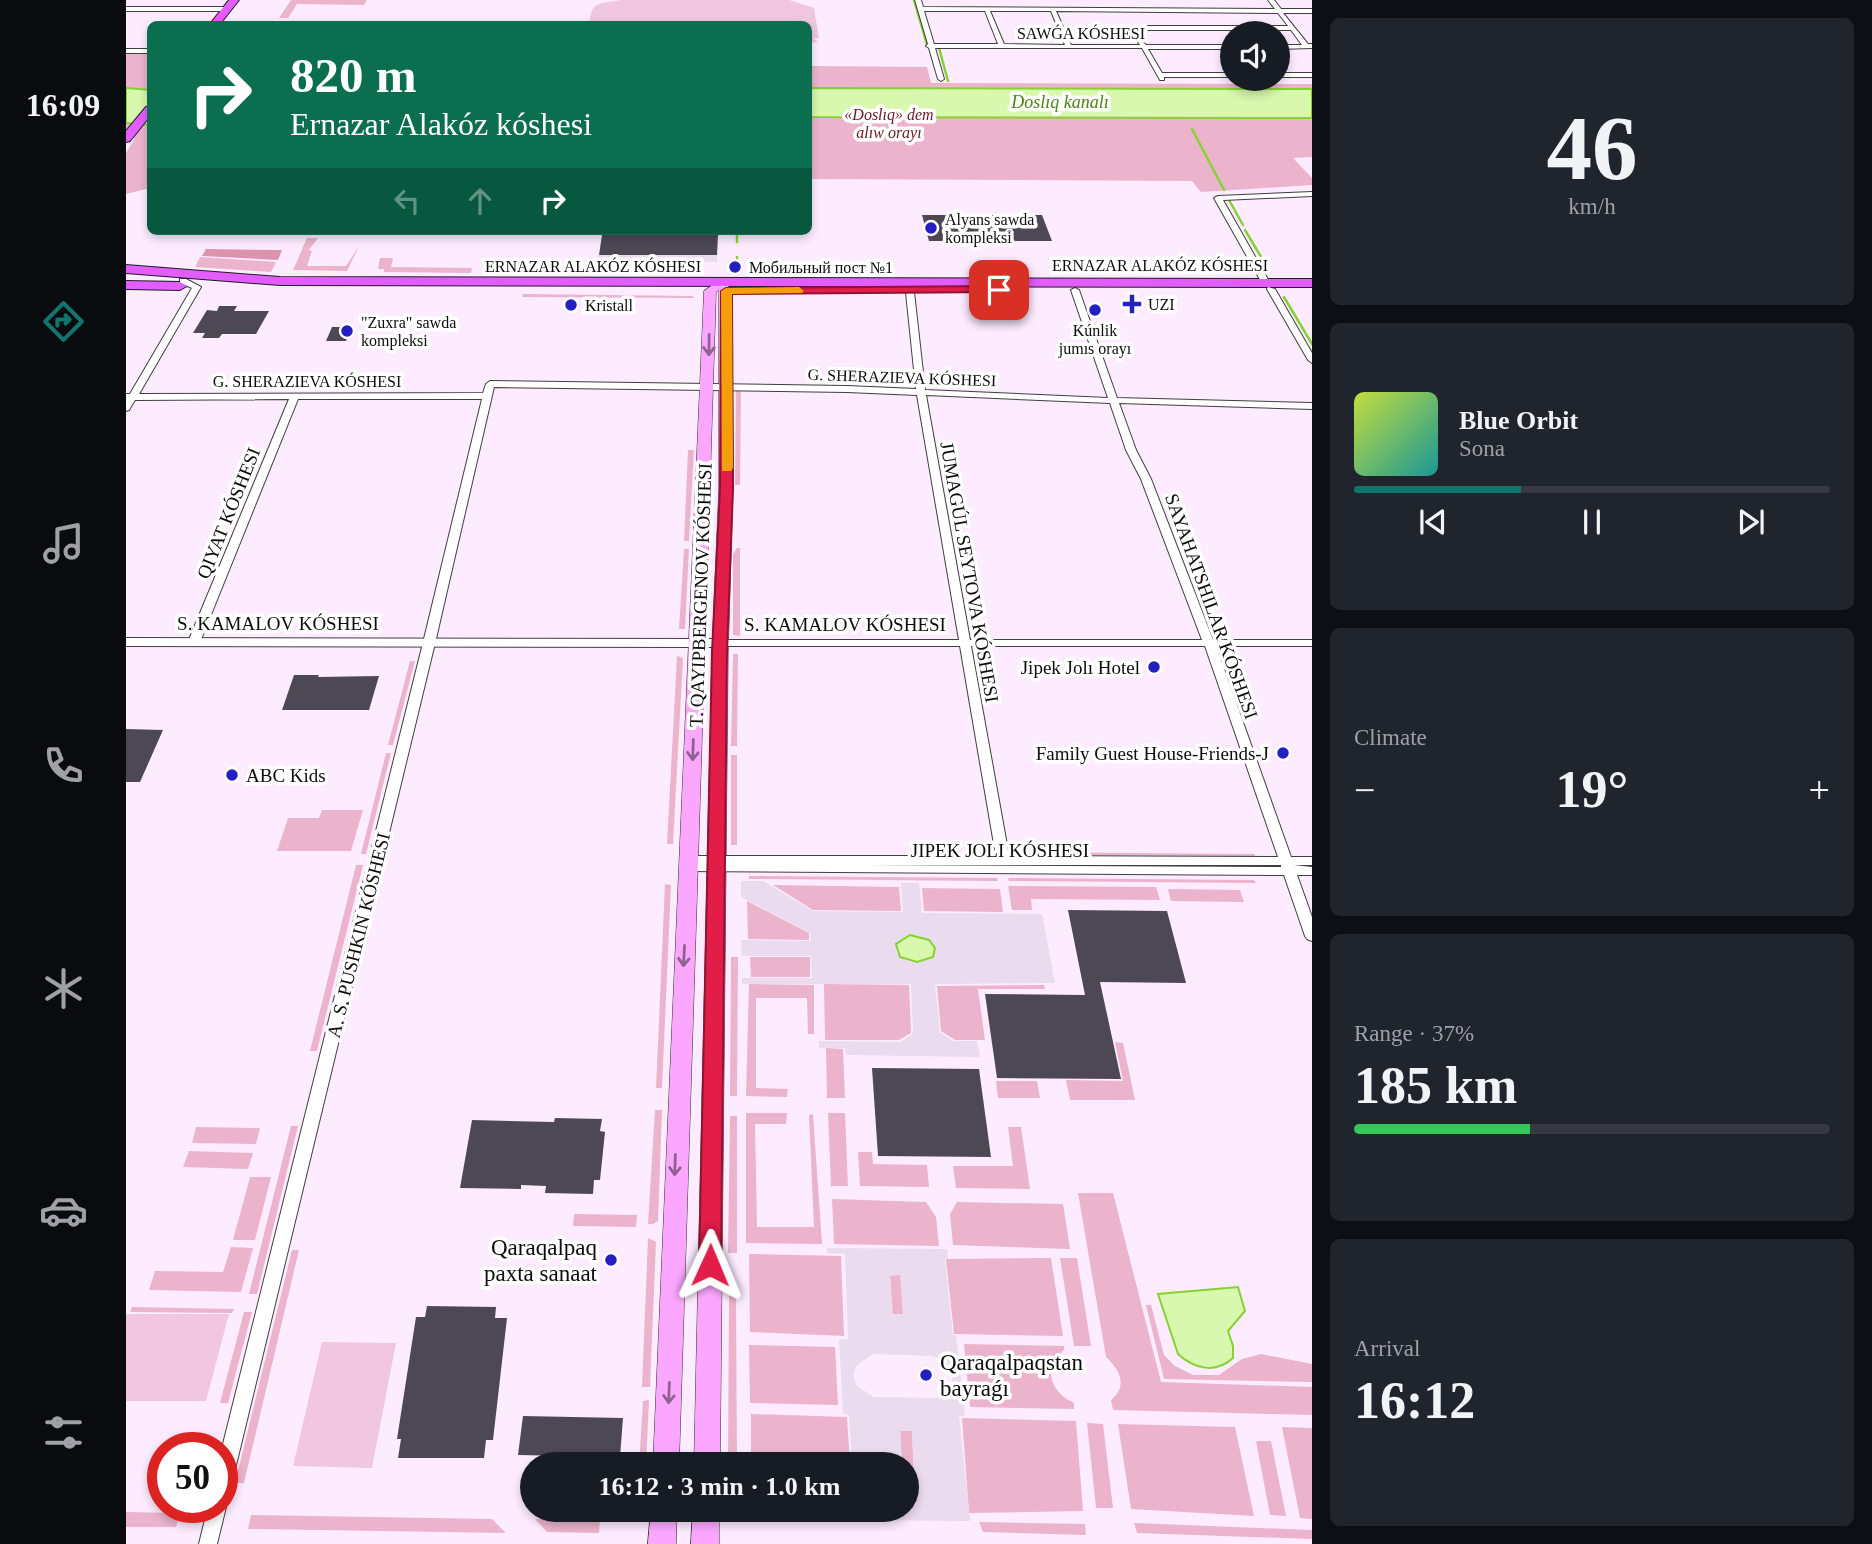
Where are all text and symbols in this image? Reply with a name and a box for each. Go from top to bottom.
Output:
map controls [1220,21,1290,91]
button: sound [1220,21,1290,91]
street label: SAWǴA KÓSHESI [1017,24,1145,42]
text: 820 m [290,48,417,103]
icon: right [175,49,266,140]
text: 16:09 [26,87,100,123]
water label: Doslıq kanalı [1010,92,1109,112]
text: 46 [1547,98,1638,199]
text: Ernazar Alakóz kóshesi [290,106,592,142]
park label: «Doslıq» dem alıw orayı [844,106,934,142]
icon: left [388,182,426,220]
icon: ahead [461,182,499,220]
icon: right [534,182,572,220]
text: km/h [1568,194,1616,219]
place label: Alyans sawda kompleksi [945,211,1034,247]
marker: Alyans sawda kompleksi [923,220,939,236]
street label: ERNAZAR ALAKÓZ KÓSHESI [1052,256,1268,274]
street label: ERNAZAR ALAKÓZ KÓSHESI [485,257,701,275]
marker: Мобильный пост №1 [727,259,743,275]
place label: Мобильный пост №1 [749,259,893,276]
pin [969,260,1029,320]
icon: arrive [980,271,1018,309]
marker: UZI [1122,294,1142,314]
place label: UZI [1148,296,1175,313]
icon: directions [39,297,88,346]
marker: Kristall [563,297,579,313]
place label: Kristall [585,297,634,314]
marker: Kúnlik jumıs orayı [1087,302,1103,318]
place label: "Zuxra" sawda kompleksi [361,314,456,350]
place label: Kúnlik jumıs orayı [1058,322,1132,358]
marker: "Zuxra" sawda kompleksi [339,323,355,339]
one-way arrow [702,333,716,356]
street label: G. SHERAZIEVA KÓSHESI [807,365,997,389]
street label: G. SHERAZIEVA KÓSHESI [213,372,401,390]
text: Blue Orbit [1459,406,1578,435]
text: Sona [1459,436,1505,461]
street label: JUMAGÚL SEYTOVA KÓSHESI [936,440,1003,704]
street label: QIYAT KÓSHESI [193,445,264,582]
street label: T. QAYIPBERGENOV KÓSHESI [685,463,716,727]
street label: SAYAHATSHILAR KÓSHESI [1161,491,1262,722]
icon: previous [1414,503,1452,541]
icon: pause [1573,503,1611,541]
icon: next [1732,503,1770,541]
icon: music [39,519,88,568]
street label: S. KAMALOV KÓSHESI [177,613,379,634]
street label: S. KAMALOV KÓSHESI [744,614,946,635]
place label: Jipek Jolı Hotel [1021,657,1140,678]
marker: Jipek Jolı Hotel [1146,659,1162,675]
text: Climate [1354,725,1427,750]
one-way arrow [687,738,700,761]
icon: phone [39,741,88,790]
place label: Family Guest House-Friends-J [1036,743,1269,764]
marker: Family Guest House-Friends-J [1275,745,1291,761]
text: 19° [1556,761,1628,818]
place label: ABC Kids [246,765,326,786]
marker: ABC Kids [224,767,240,783]
text: − [1354,769,1375,811]
text: + [1809,769,1830,811]
street label: A. S. PUSHKIN KÓSHESI [323,830,394,1040]
street label: JIPEK JOLI KÓSHESI [911,840,1089,861]
one-way arrow [678,944,691,967]
icon: climate [39,964,88,1013]
text: Range · 37% [1354,1021,1474,1046]
text: 185 km [1354,1057,1517,1114]
one-way arrow [669,1154,682,1177]
icon: car [39,1186,88,1235]
position arrow [673,1228,747,1302]
place label: Qaraqalpaq paxta sanaat [484,1235,598,1286]
marker: Qaraqalpaq paxta sanaat [603,1252,619,1268]
text: Arrival [1354,1336,1420,1361]
place label: Qaraqalpaqstan bayraǵı [940,1350,1084,1401]
marker: Qaraqalpaqstan bayraǵı [918,1367,934,1383]
text: 16:12 [1354,1372,1475,1429]
one-way arrow [662,1381,675,1404]
icon: filters [39,1408,88,1457]
speed limit sign: 50 [147,1432,238,1523]
text: 16:12 · 3 min · 1.0 km [599,1472,840,1501]

